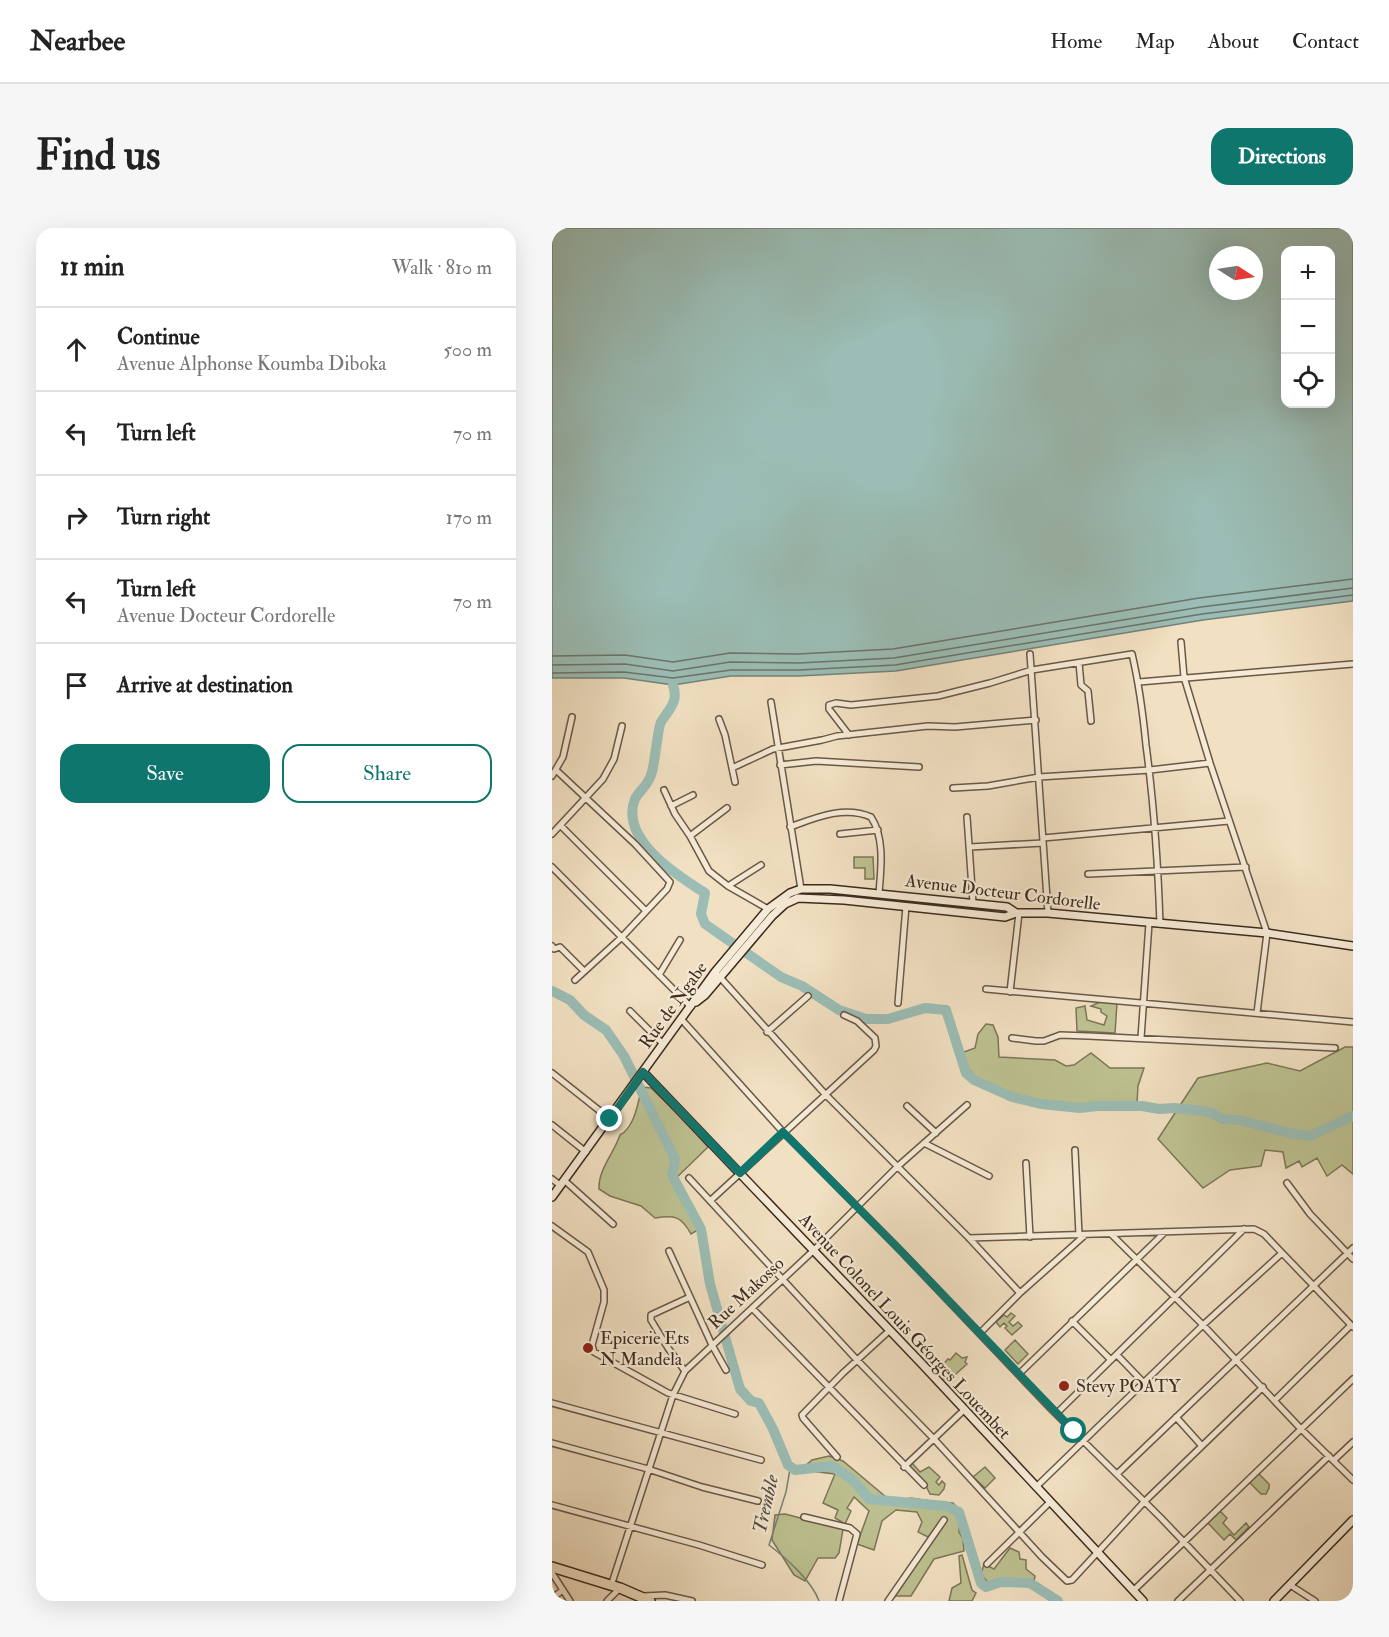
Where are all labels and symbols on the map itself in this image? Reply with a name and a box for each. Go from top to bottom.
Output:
north arrow [1209,246,1263,300]
street label: Avenue Docteur Cordorelle [903,869,1102,916]
street label: Rue de Ngabe [634,957,713,1053]
route end [596,1105,622,1131]
street label: Avenue Colonel Louis Géorges Louembet [793,1208,1016,1444]
street label: Rue Makosso [703,1252,790,1335]
place label: Epicerie Ets N Mandela [600,1327,689,1371]
marker: Epicerie Ets N Mandela [581,1341,595,1355]
place label: Stevy POATY [1076,1375,1181,1398]
marker: Stevy POATY [1057,1379,1071,1393]
route start [1060,1417,1086,1443]
water label: Tremble [747,1472,784,1536]

